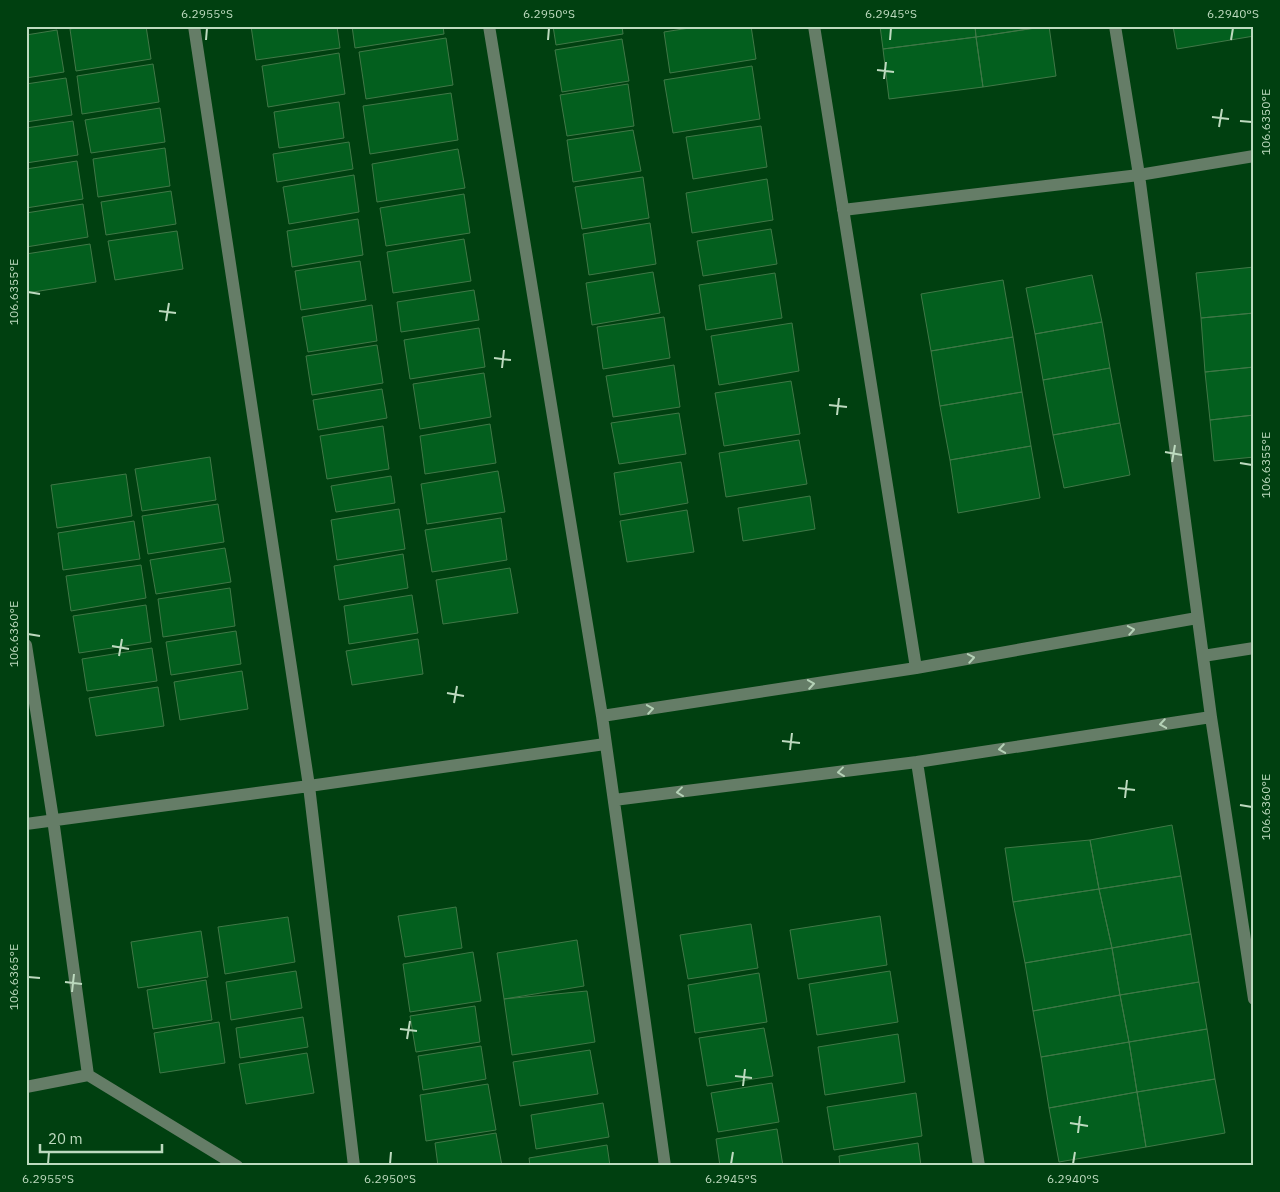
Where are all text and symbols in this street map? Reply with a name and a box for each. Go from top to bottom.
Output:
text: 6.2955°S [181,6,233,21]
text: 6.2950°S [523,6,575,21]
text: 6.2945°S [865,6,917,21]
text: 6.2940°S [1207,6,1259,21]
text: 106.6350°E [1258,89,1273,155]
text: 106.6355°E [6,259,21,325]
text: 106.6355°E [1258,432,1273,498]
text: 106.6360°E [6,601,21,667]
one-way arrow [1127,625,1135,635]
one-way arrow [967,654,975,664]
one-way arrow [806,680,815,690]
one-way arrow [646,704,654,714]
one-way arrow [1158,718,1166,729]
one-way arrow [998,743,1006,754]
one-way arrow [837,766,845,777]
text: 106.6360°E [1258,774,1273,840]
one-way arrow [676,786,684,797]
text: 106.6365°E [6,944,21,1010]
scale bar [40,1122,162,1154]
text: 20 m [48,1129,83,1148]
text: 6.2955°S [22,1171,74,1186]
text: 6.2950°S [364,1171,416,1186]
text: 6.2945°S [705,1171,757,1186]
text: 6.2940°S [1047,1171,1099,1186]

